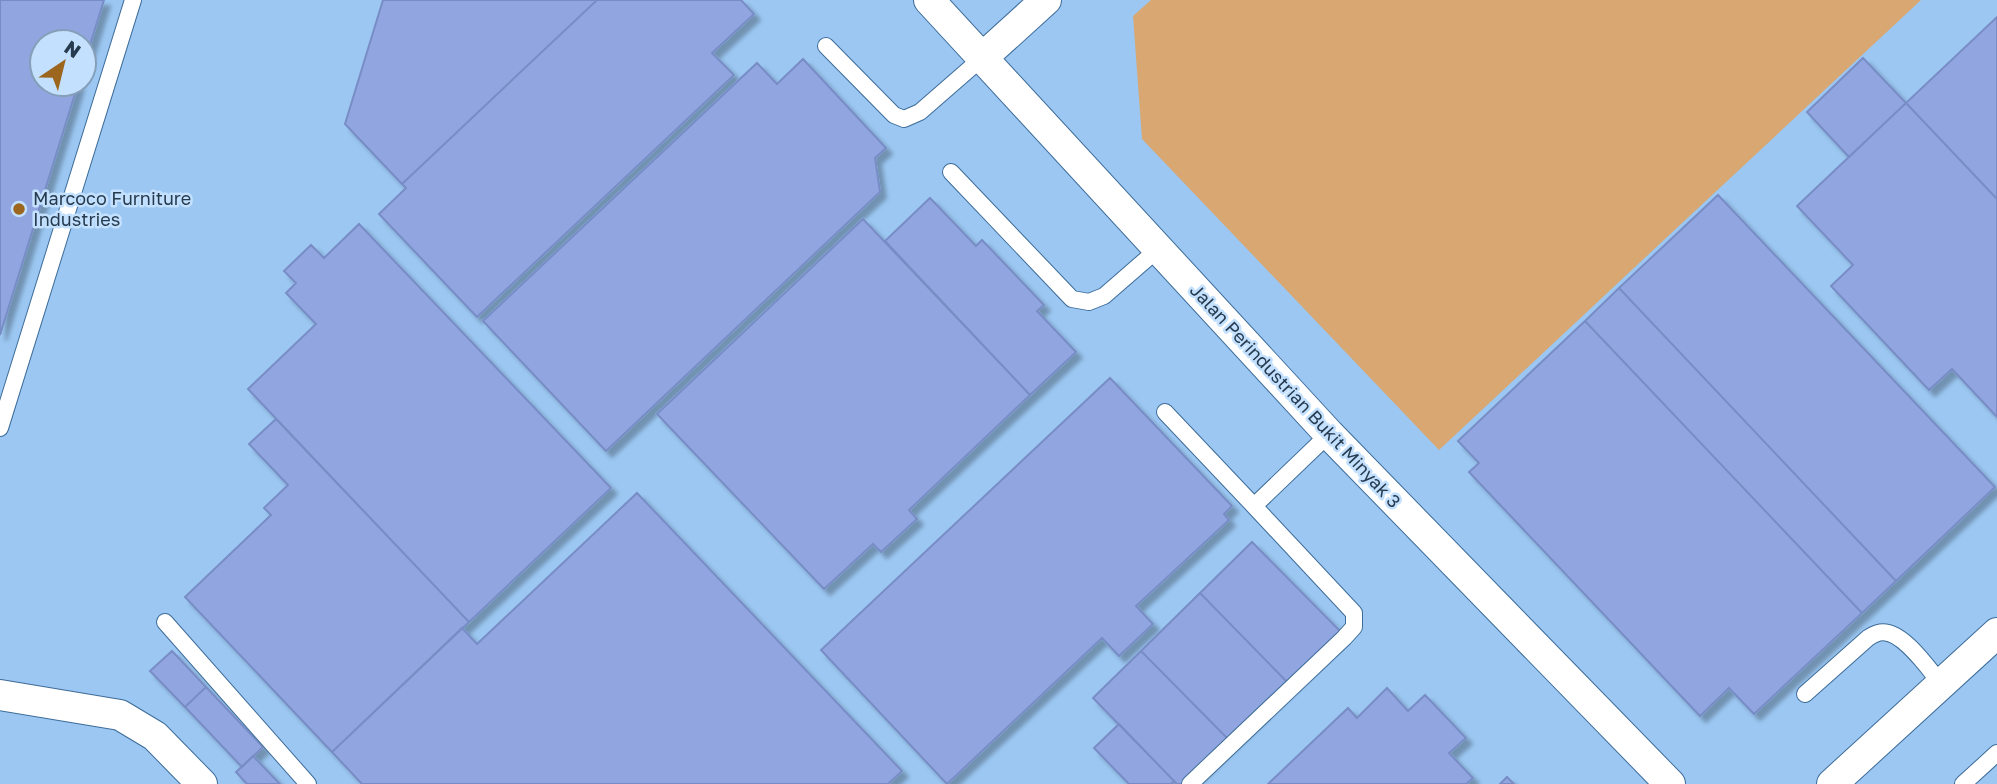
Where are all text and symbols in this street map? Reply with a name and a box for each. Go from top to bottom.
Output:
north arrow [28,28,98,98]
text: N [61,35,86,62]
place label: Marcoco Furniture Industries [33,187,191,230]
marker: Marcoco Furniture Industries [11,201,27,217]
street label: Jalan Perindustrian Bukit Minyak 3 [1186,279,1406,512]

